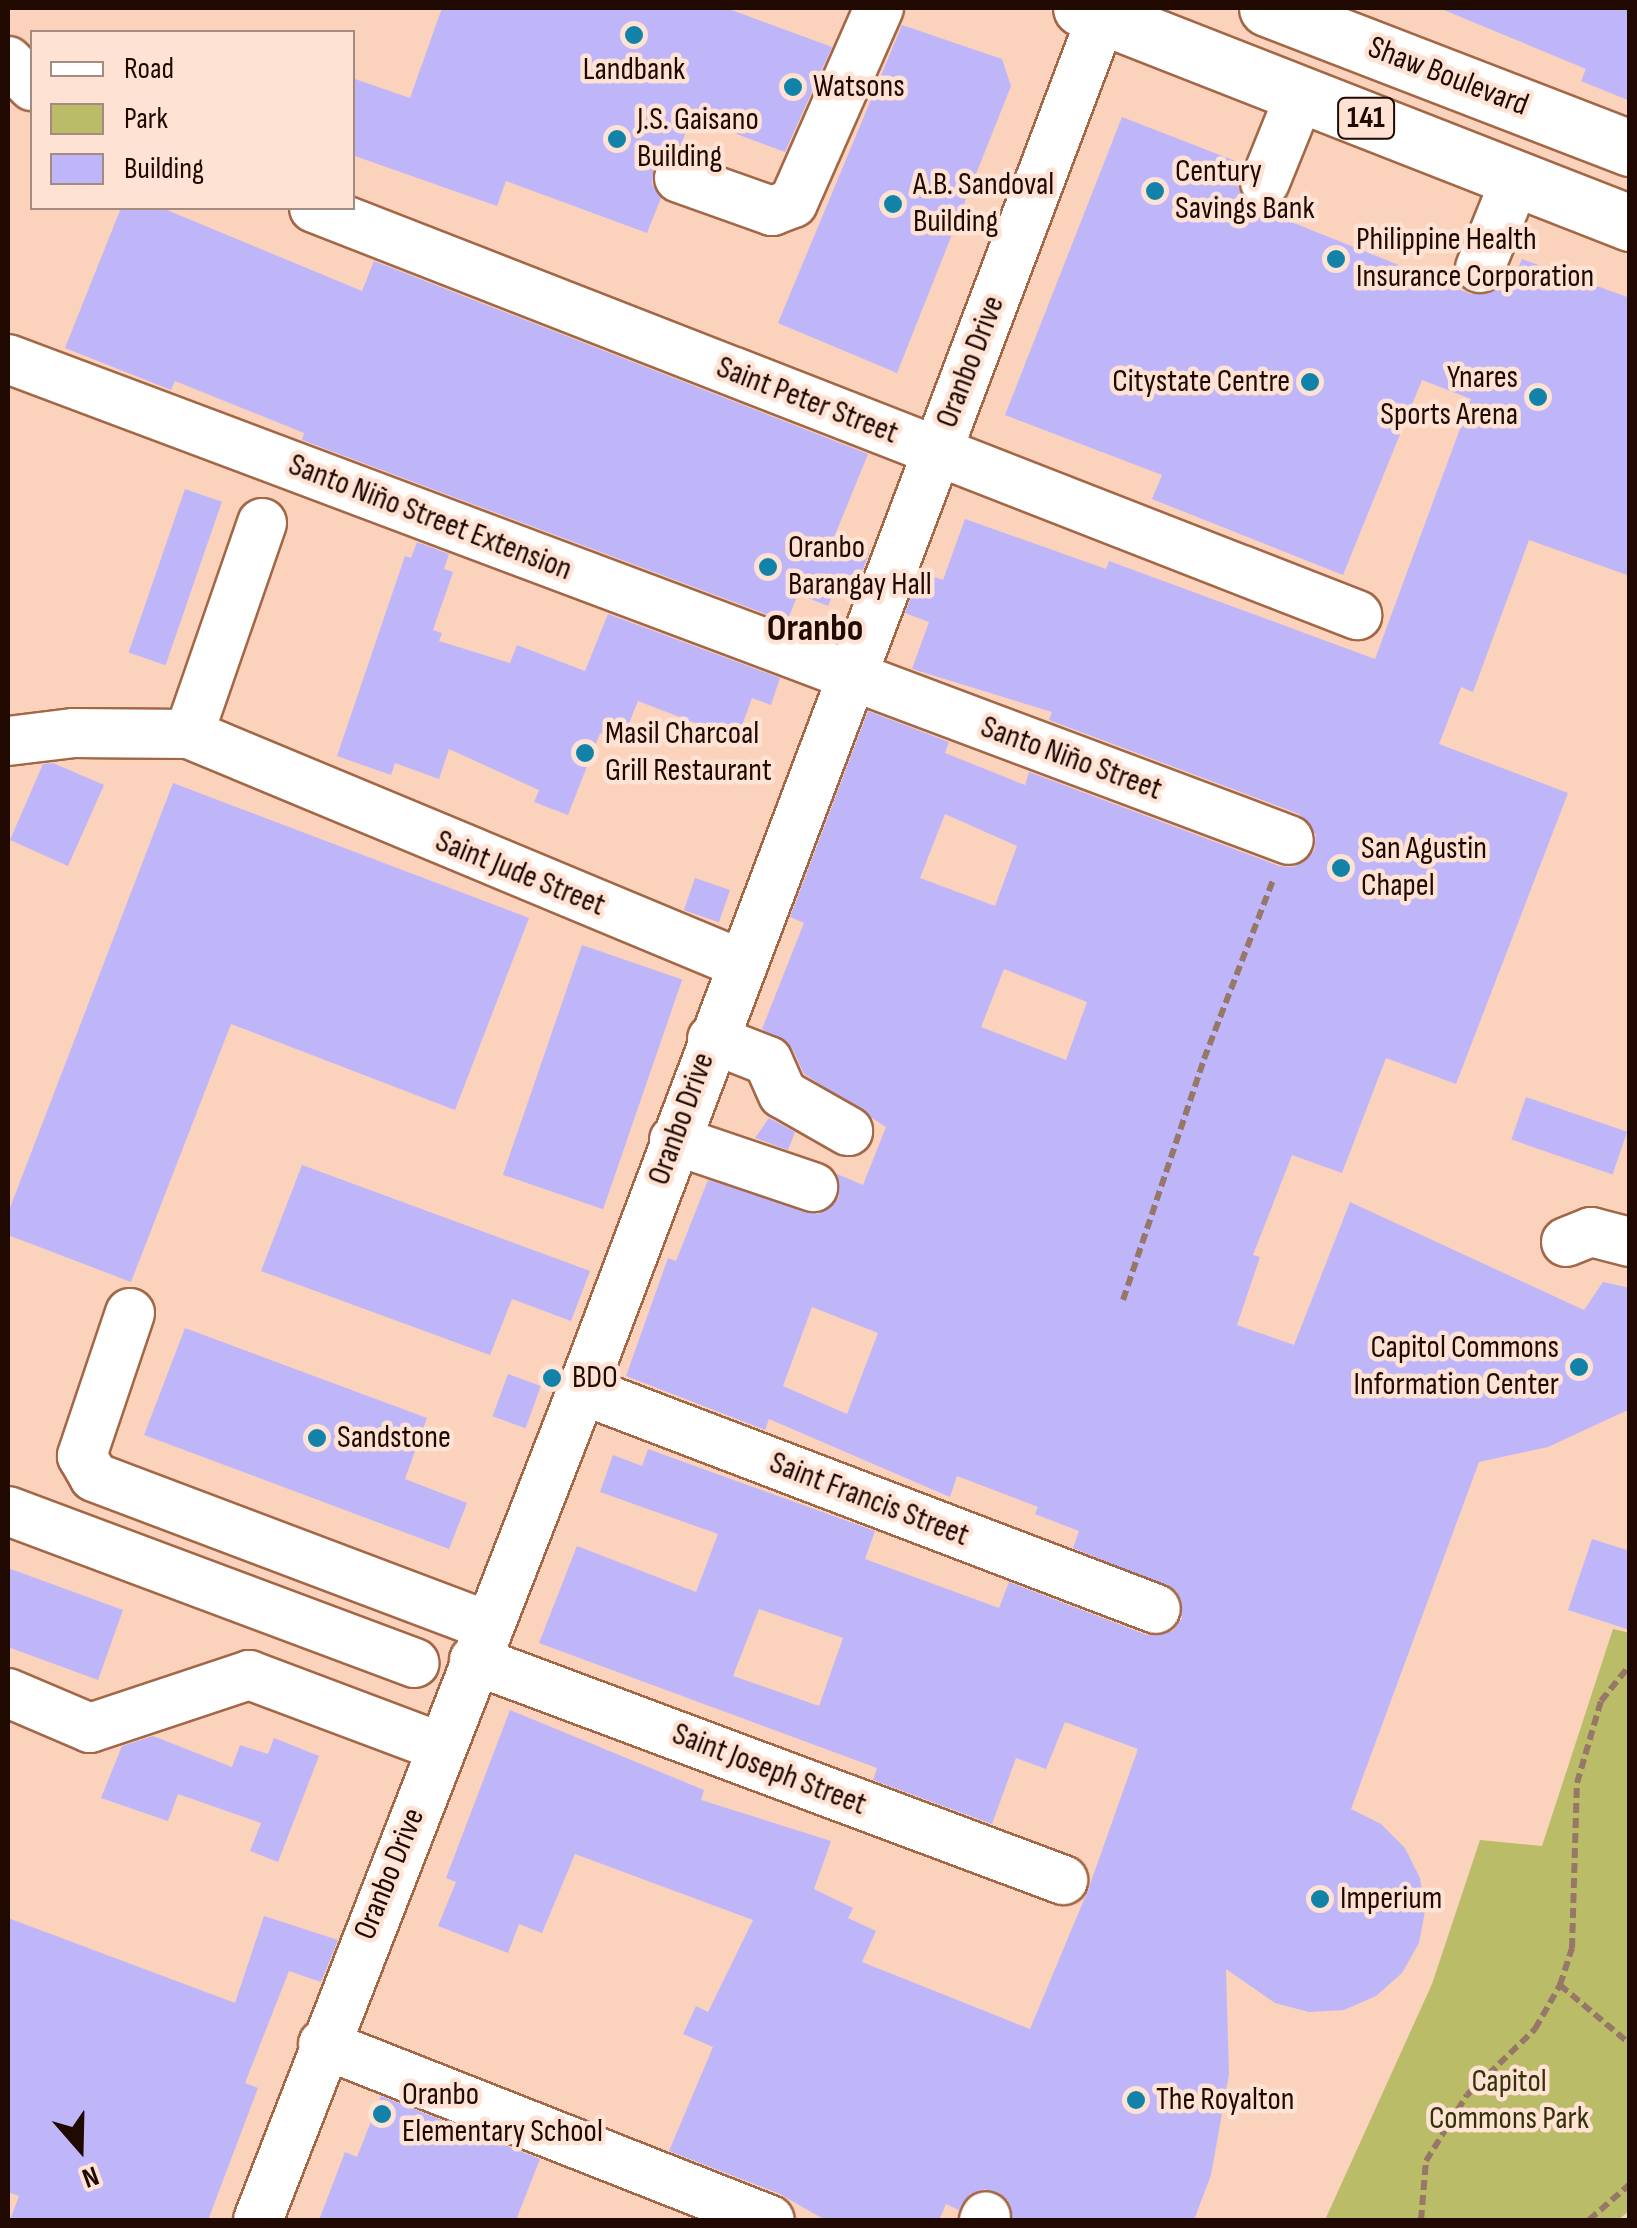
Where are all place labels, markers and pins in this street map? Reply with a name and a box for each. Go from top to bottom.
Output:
marker: Landbank [623,24,645,46]
place label: Landbank [583,51,685,89]
place label: Watsons [813,68,905,106]
marker: Watsons [782,76,804,98]
place label: J.S. Gaisano Building [637,102,759,177]
marker: J.S. Gaisano Building [606,128,628,150]
place label: Century Savings Bank [1175,154,1315,229]
place label: A.B. Sandoval Building [913,167,1054,242]
marker: Century Savings Bank [1144,180,1166,202]
marker: A.B. Sandoval Building [882,193,904,215]
place label: Philippine Health Insurance Corporation [1356,222,1594,297]
marker: Philippine Health Insurance Corporation [1325,248,1347,270]
place label: Ynares Sports Arena [1380,360,1518,435]
place label: Citystate Centre [1112,363,1290,401]
marker: Citystate Centre [1299,371,1321,393]
marker: Ynares Sports Arena [1527,386,1549,408]
place label: Oranbo Barangay Hall [788,530,932,605]
marker: Oranbo Barangay Hall [757,556,779,578]
place label: Masil Charcoal Grill Restaurant [605,716,772,791]
marker: Masil Charcoal Grill Restaurant [574,742,596,764]
place label: San Agustin Chapel [1361,831,1487,906]
marker: San Agustin Chapel [1330,857,1352,879]
place label: Capitol Commons Information Center [1354,1330,1559,1405]
marker: Capitol Commons Information Center [1568,1356,1590,1378]
place label: BDO [572,1359,618,1397]
marker: BDO [541,1367,563,1389]
place label: Sandstone [337,1419,451,1457]
marker: Sandstone [306,1427,328,1449]
place label: Imperium [1340,1880,1442,1918]
marker: Imperium [1309,1888,1331,1910]
place label: Oranbo Elementary School [402,2077,603,2152]
place label: The Royalton [1156,2081,1294,2119]
marker: The Royalton [1125,2089,1147,2111]
marker: Oranbo Elementary School [371,2103,393,2125]

